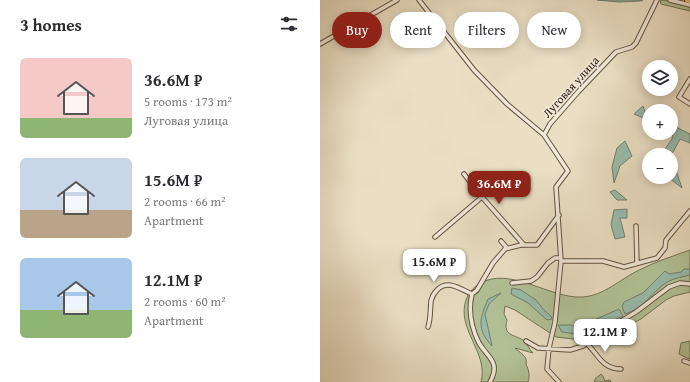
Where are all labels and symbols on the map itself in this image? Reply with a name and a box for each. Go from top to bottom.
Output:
street label: Луговая улица [538,52,603,121]
pin: 36.6M ₽ [462,171,536,205]
pin: 15.6M ₽ [397,249,471,283]
pin: 12.1M ₽ [568,319,642,353]

